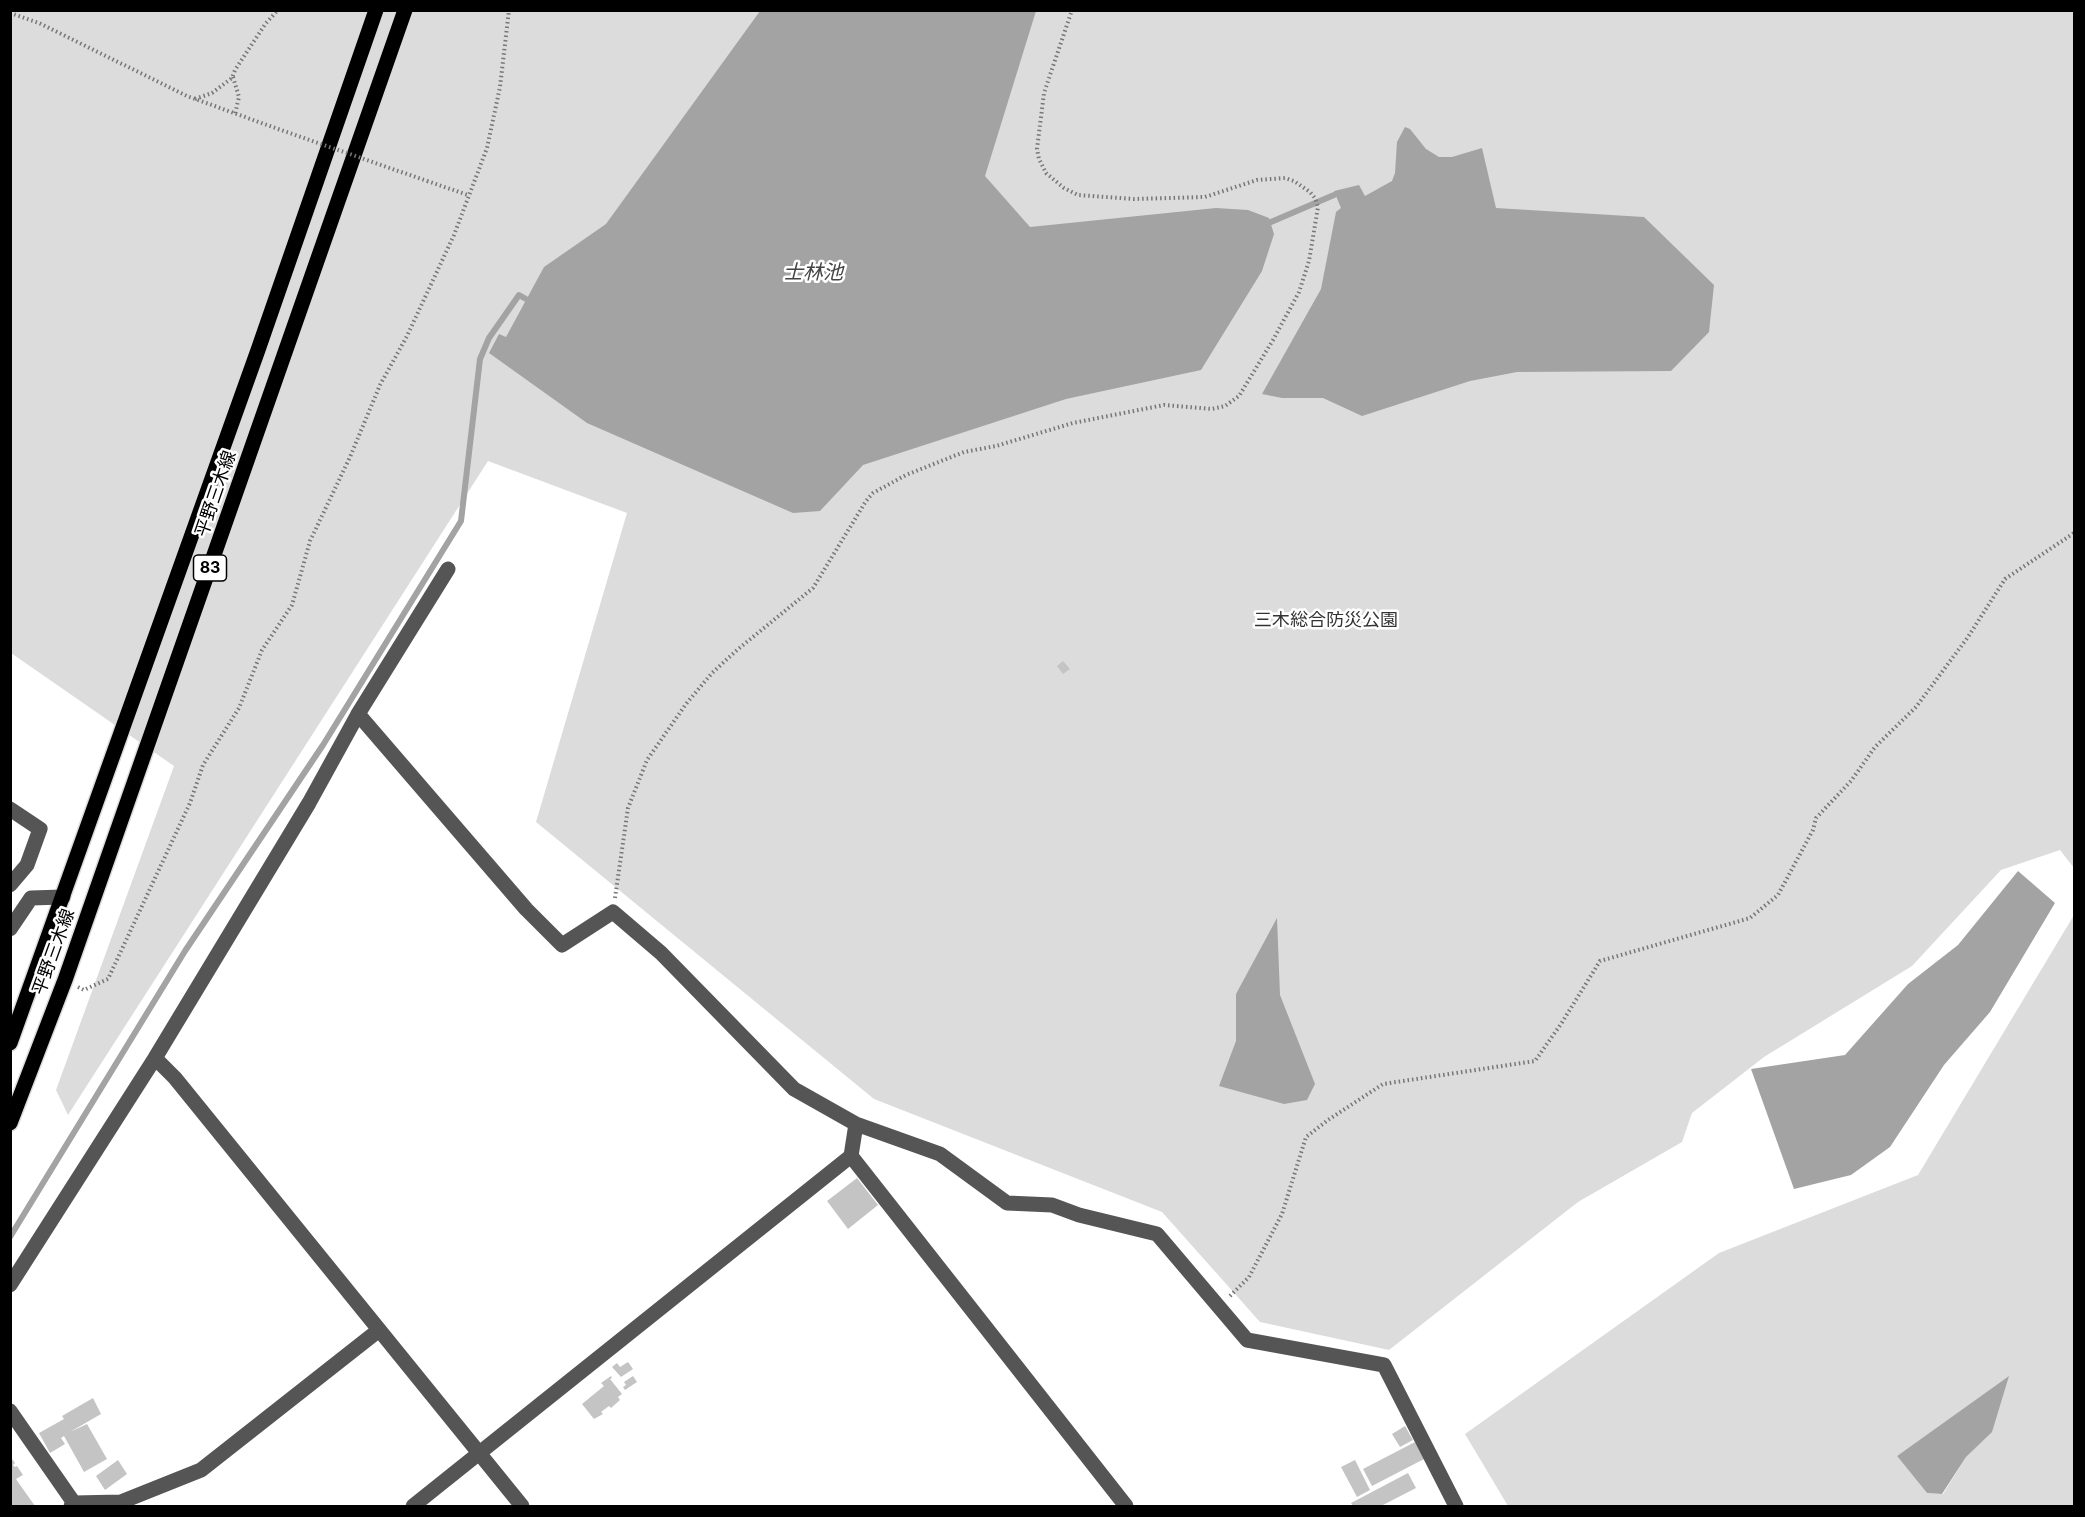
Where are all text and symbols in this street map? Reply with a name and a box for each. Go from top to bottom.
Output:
water label: 士林池 [783,261,843,285]
street label: 平野三木線 [191,448,241,540]
road number: 83 [194,555,226,581]
park label: 三木総合防災公園 [1254,610,1398,632]
street label: 平野三木線 [28,906,80,998]

